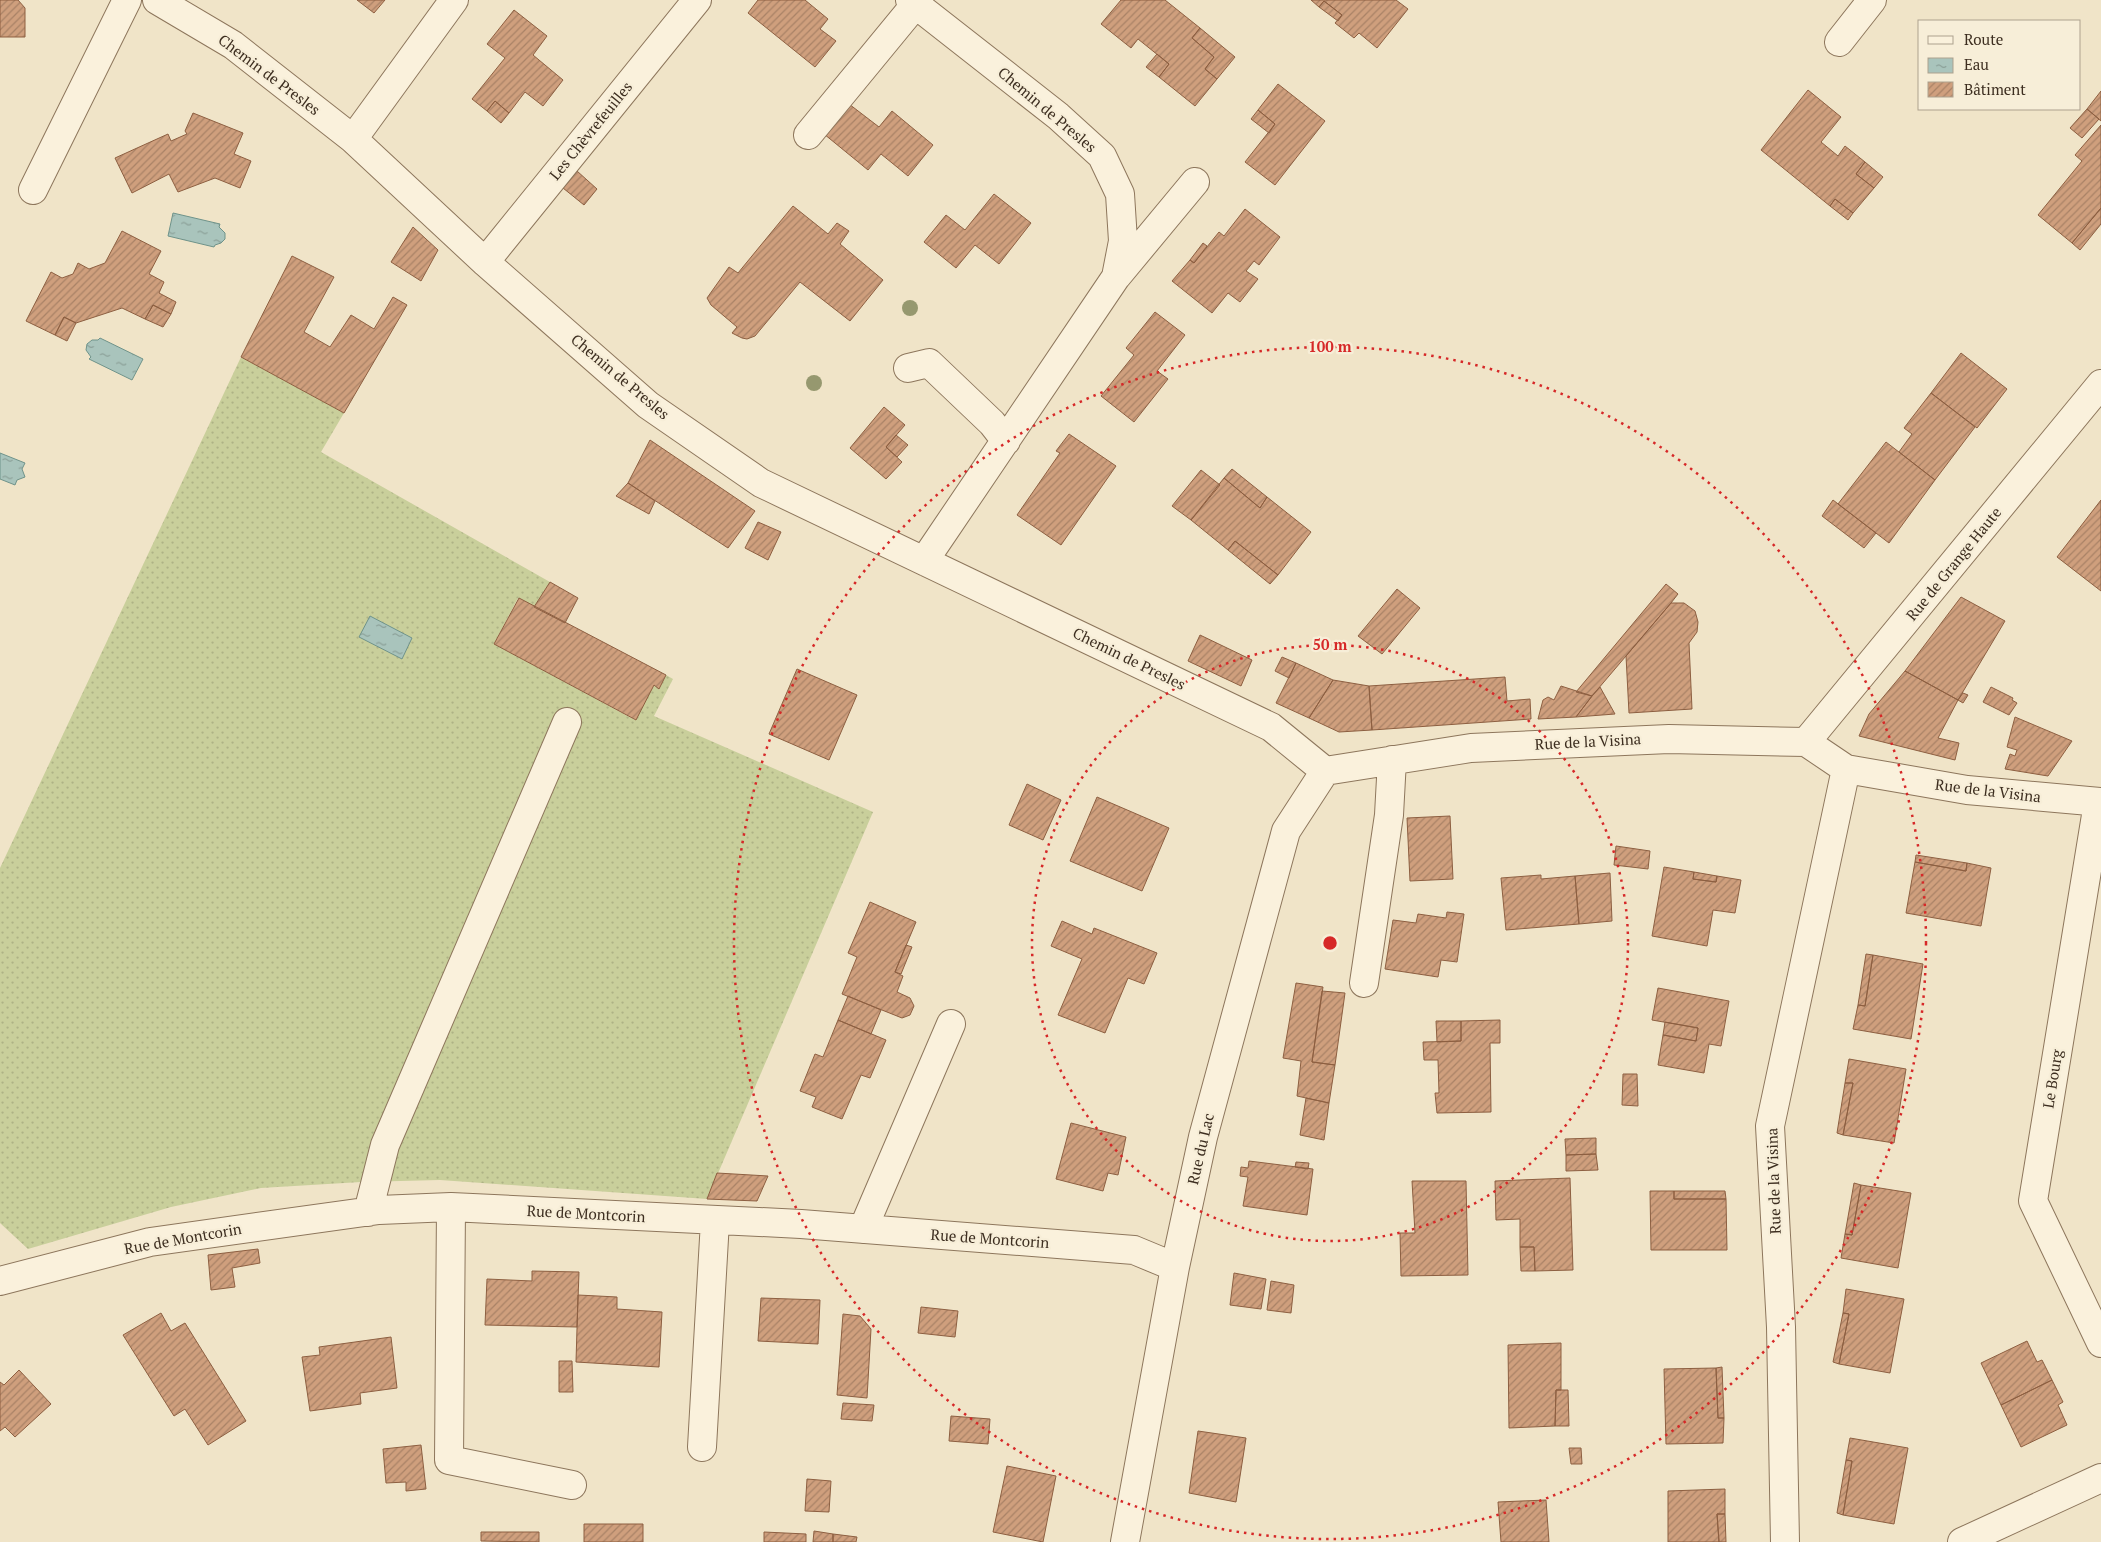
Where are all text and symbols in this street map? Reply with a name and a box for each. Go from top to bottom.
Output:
legend [1918,20,2081,110]
street label: Chemin de Presles [215,29,325,119]
text: Route [1964,29,2003,49]
text: Eau [1964,54,1989,74]
street label: Chemin de Presles [994,62,1101,156]
street label: Les Chèvrefeuilles [544,77,636,184]
text: Bâtiment [1964,79,2026,99]
street label: Chemin de Presles [567,329,674,423]
text: 100 m [1308,336,1352,356]
street label: Rue de Grange Haute [1901,502,2005,624]
street label: Chemin de Presles [1070,622,1189,694]
text: 50 m [1313,634,1348,654]
street label: Rue de la Visina [1534,728,1642,754]
street label: Rue de la Visina [1934,774,2043,806]
centre of rings [1321,934,1339,952]
street label: Le Bourg [2038,1047,2067,1110]
street label: Rue du Lac [1182,1111,1218,1186]
street label: Rue de la Visina [1761,1127,1785,1235]
street label: Rue de Montcorin [526,1200,646,1226]
street label: Rue de Montcorin [123,1218,243,1258]
street label: Rue de Montcorin [930,1224,1050,1252]

